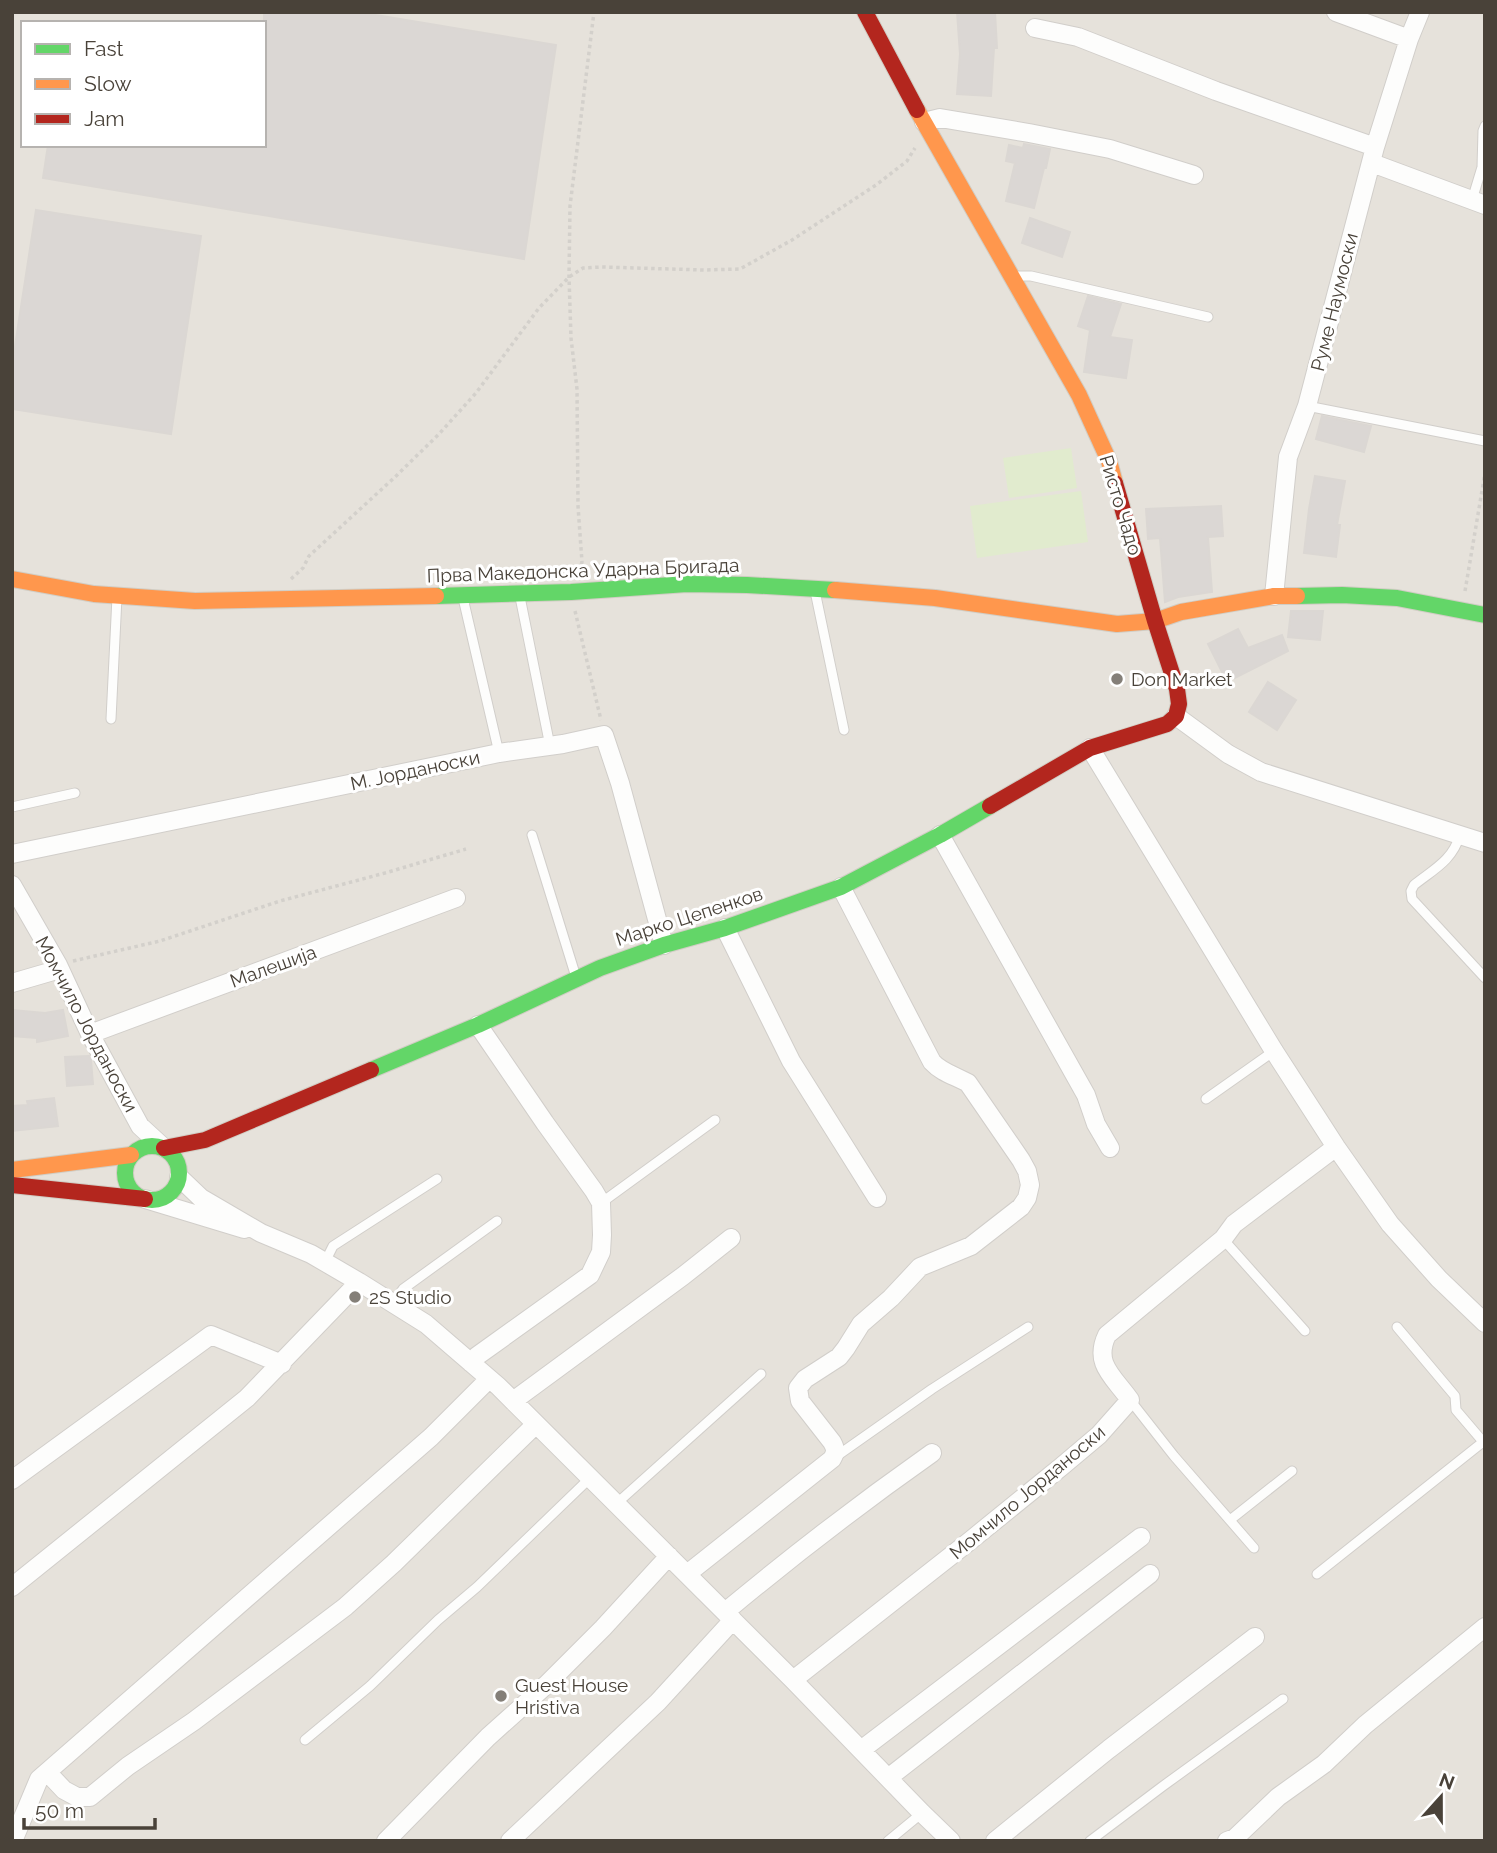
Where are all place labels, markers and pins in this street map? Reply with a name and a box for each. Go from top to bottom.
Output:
place label: Don Market [1131,668,1233,690]
marker: Don Market [1109,671,1125,687]
place label: 2S Studio [369,1286,452,1308]
marker: 2S Studio [347,1289,363,1305]
place label: Guest House Hristiva [515,1674,628,1718]
marker: Guest House Hristiva [493,1688,509,1704]

